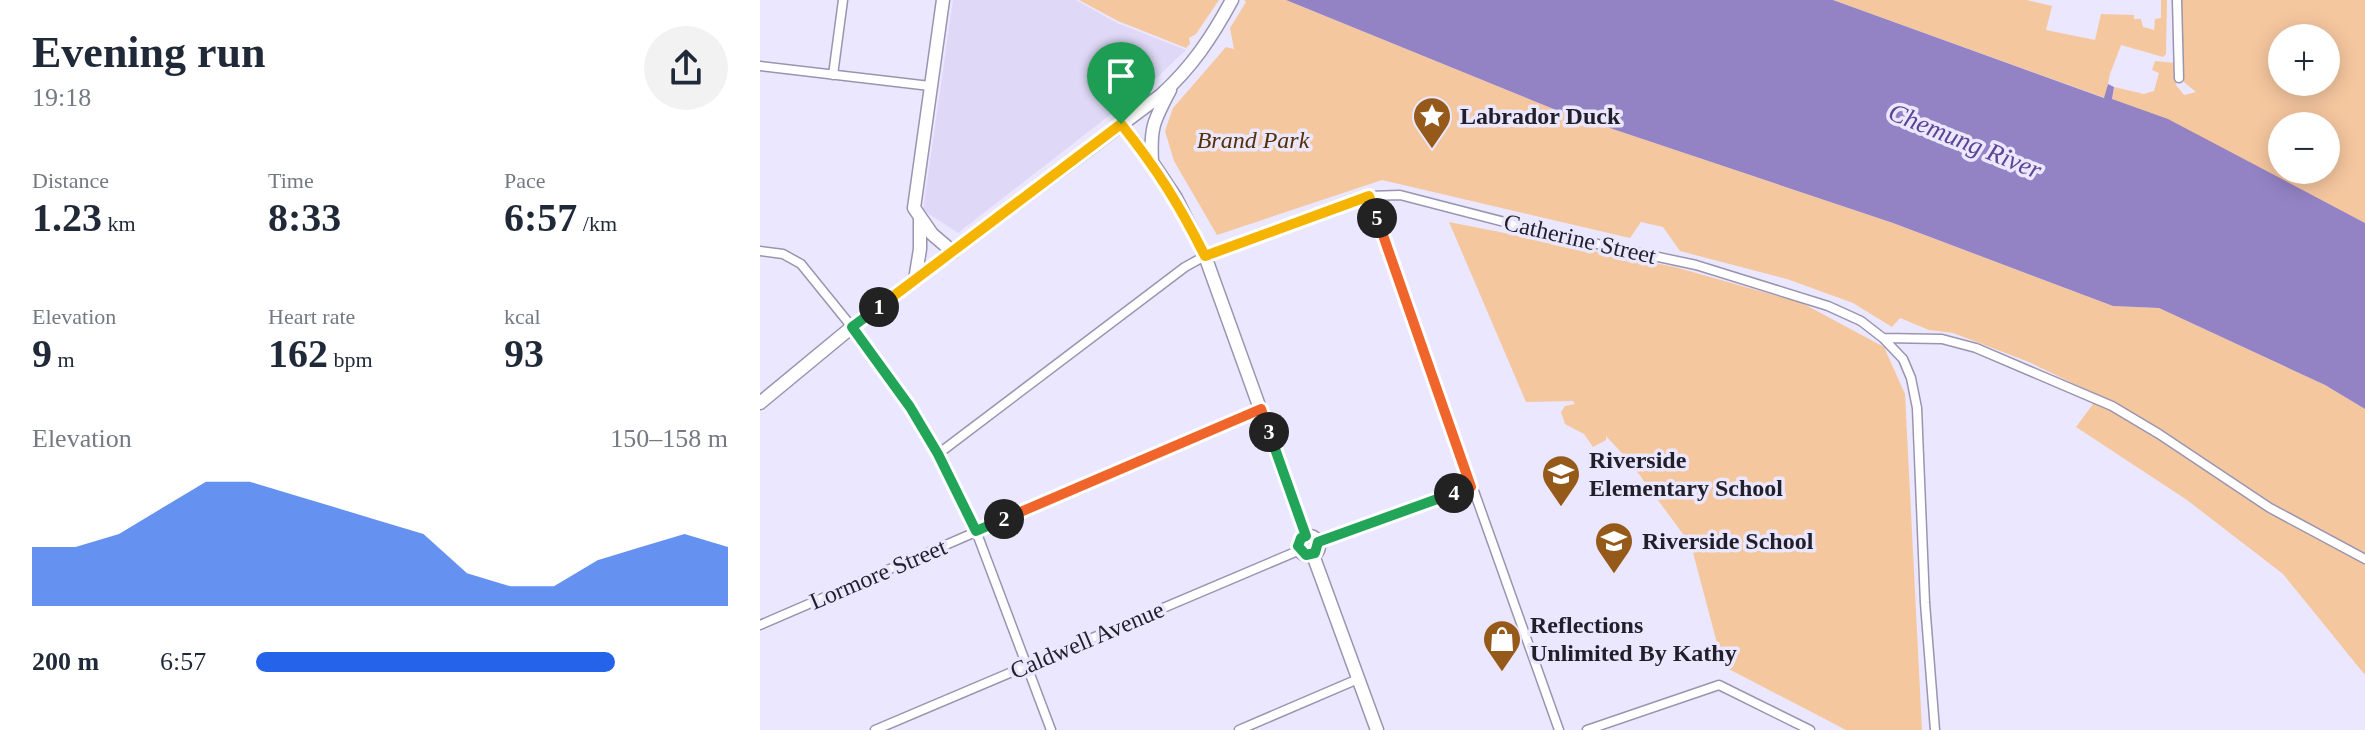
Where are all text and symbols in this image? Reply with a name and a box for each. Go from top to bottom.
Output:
map controls [2268,24,2340,184]
button: + [2268,24,2340,96]
button: share [644,26,728,110]
text: Evening run [32,28,266,77]
pin [1087,42,1155,124]
icon: arrive [1099,54,1143,98]
text: 19:18 [32,83,91,112]
place icon: Labrador Duck [1411,95,1453,150]
water label: Chemung River [1884,97,2047,185]
place label: Labrador Duck [1460,103,1621,129]
button: − [2268,112,2340,184]
park label: Brand Park [1197,127,1310,153]
text: Distance [32,168,109,193]
text: Time [268,168,314,193]
text: Pace [504,168,546,193]
text: 1.23 [32,195,102,240]
text: 8:33 [268,195,341,240]
text: 6:57 [504,195,577,240]
pin: 5 [1357,198,1397,238]
text: 5 [1372,205,1383,230]
street label: Catherine Street [1501,209,1659,269]
text: km [102,211,136,236]
text: /km [577,211,617,236]
pin: 1 [859,287,899,327]
text: 1 [874,294,885,319]
text: Elevation [32,304,116,329]
text: Heart rate [268,304,355,329]
text: kcal [504,304,541,329]
text: 9 [32,331,52,376]
text: 162 [268,331,328,376]
text: 93 [504,331,544,376]
text: m [52,347,75,372]
text: bpm [328,347,373,372]
pin: 3 [1249,412,1289,452]
text: 3 [1264,419,1275,444]
text: Elevation [32,424,132,453]
text: 150–158 m [610,424,728,453]
place label: Riverside Elementary School [1589,447,1783,501]
school or university icon: Riverside Elementary School [1540,453,1582,508]
pin: 4 [1434,473,1474,513]
text: 4 [1449,480,1460,505]
pin: 2 [984,499,1024,539]
text: 2 [999,506,1010,531]
school or university icon: Riverside School [1593,520,1635,575]
place label: Riverside School [1642,528,1814,554]
street label: Lormore Street [806,533,951,614]
street label: Caldwell Avenue [1006,596,1168,684]
place label: Reflections Unlimited By Kathy [1530,612,1737,666]
shop icon: Reflections Unlimited By Kathy [1481,618,1523,673]
text: 200 m [32,647,99,676]
text: 6:57 [160,647,206,676]

